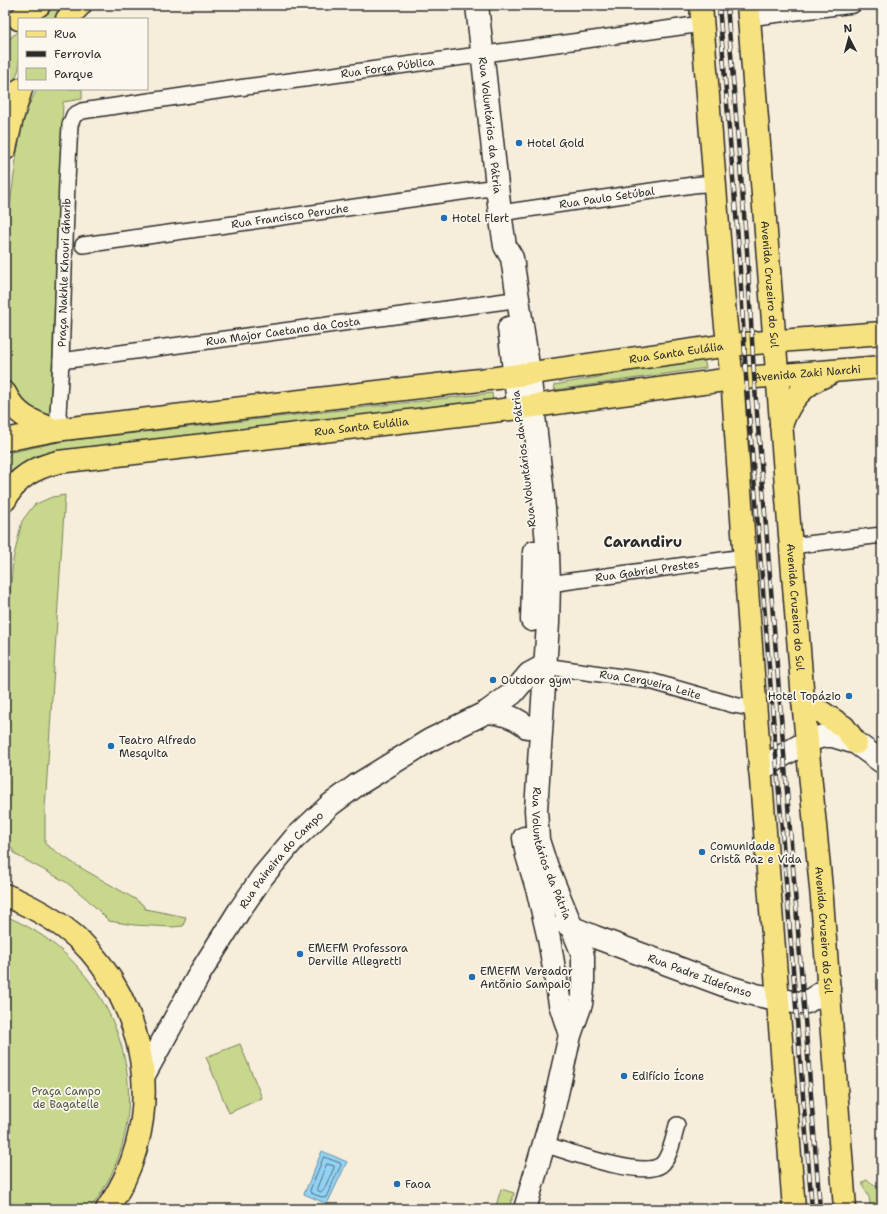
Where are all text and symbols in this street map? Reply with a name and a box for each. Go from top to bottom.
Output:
legend [18,18,148,90]
north arrow [829,18,869,58]
text: N [843,21,853,36]
text: Rua [54,26,77,42]
text: Ferrovia [54,46,102,62]
street label: Rua Força Pública [340,54,435,81]
street label: Rua Voluntários da Pátria [475,56,505,195]
text: Parque [54,66,93,82]
place label: Hotel Gold [527,136,584,151]
marker: Hotel Gold [514,138,524,148]
street label: Rua Paulo Setúbal [558,183,656,212]
street label: Praça Nakhle Khouri Gharib [54,198,74,347]
street label: Rua Francisco Peruche [230,200,350,232]
place label: Hotel Flert [452,211,509,226]
marker: Hotel Flert [439,213,449,223]
street label: Avenida Cruzeiro do Sul [758,220,783,349]
street label: Rua Major Caetano da Costa [205,313,361,349]
street label: Rua Santa Eulália [628,338,724,367]
street label: Avenida Zaki Narchi [753,361,861,385]
street label: Rua Voluntários da Pátria [508,390,540,528]
street label: Rua Santa Eulália [313,413,410,439]
district label: Carandiru [604,532,682,552]
street label: Avenida Cruzeiro do Sul [783,543,808,672]
street label: Rua Gabriel Prestes [594,556,700,585]
street label: Rua Cerqueira Leite [599,666,703,703]
place label: Outdoor gym [501,673,572,688]
marker: Outdoor gym [488,675,498,685]
place label: Hotel Topázio [768,689,841,704]
marker: Hotel Topázio [844,691,854,701]
place label: Teatro Alfredo Mesquita [119,733,197,761]
marker: Teatro Alfredo Mesquita [106,741,116,751]
street label: Rua Voluntários da Pátria [528,786,575,922]
street label: Rua Paineira do Campo [235,808,327,911]
place label: Comunidade Cristã Paz e Vida [710,839,802,867]
marker: Comunidade Cristã Paz e Vida [697,847,707,857]
street label: Avenida Cruzeiro do Sul [811,866,837,995]
place label: EMEFM Professora Derville Allegretti [308,941,408,969]
marker: EMEFM Professora Derville Allegretti [295,949,305,959]
street label: Rua Padre Ildefonso [646,950,754,1001]
place label: EMEFM Vereador Antõnio Sampaio [480,964,573,992]
marker: EMEFM Vereador Antõnio Sampaio [467,972,477,982]
place label: Edifício Ícone [632,1068,704,1084]
marker: Edifício Ícone [619,1071,629,1081]
park label: Praça Campo de Bagatelle [31,1084,101,1112]
place label: Faoa [405,1177,431,1192]
marker: Faoa [392,1179,402,1189]

